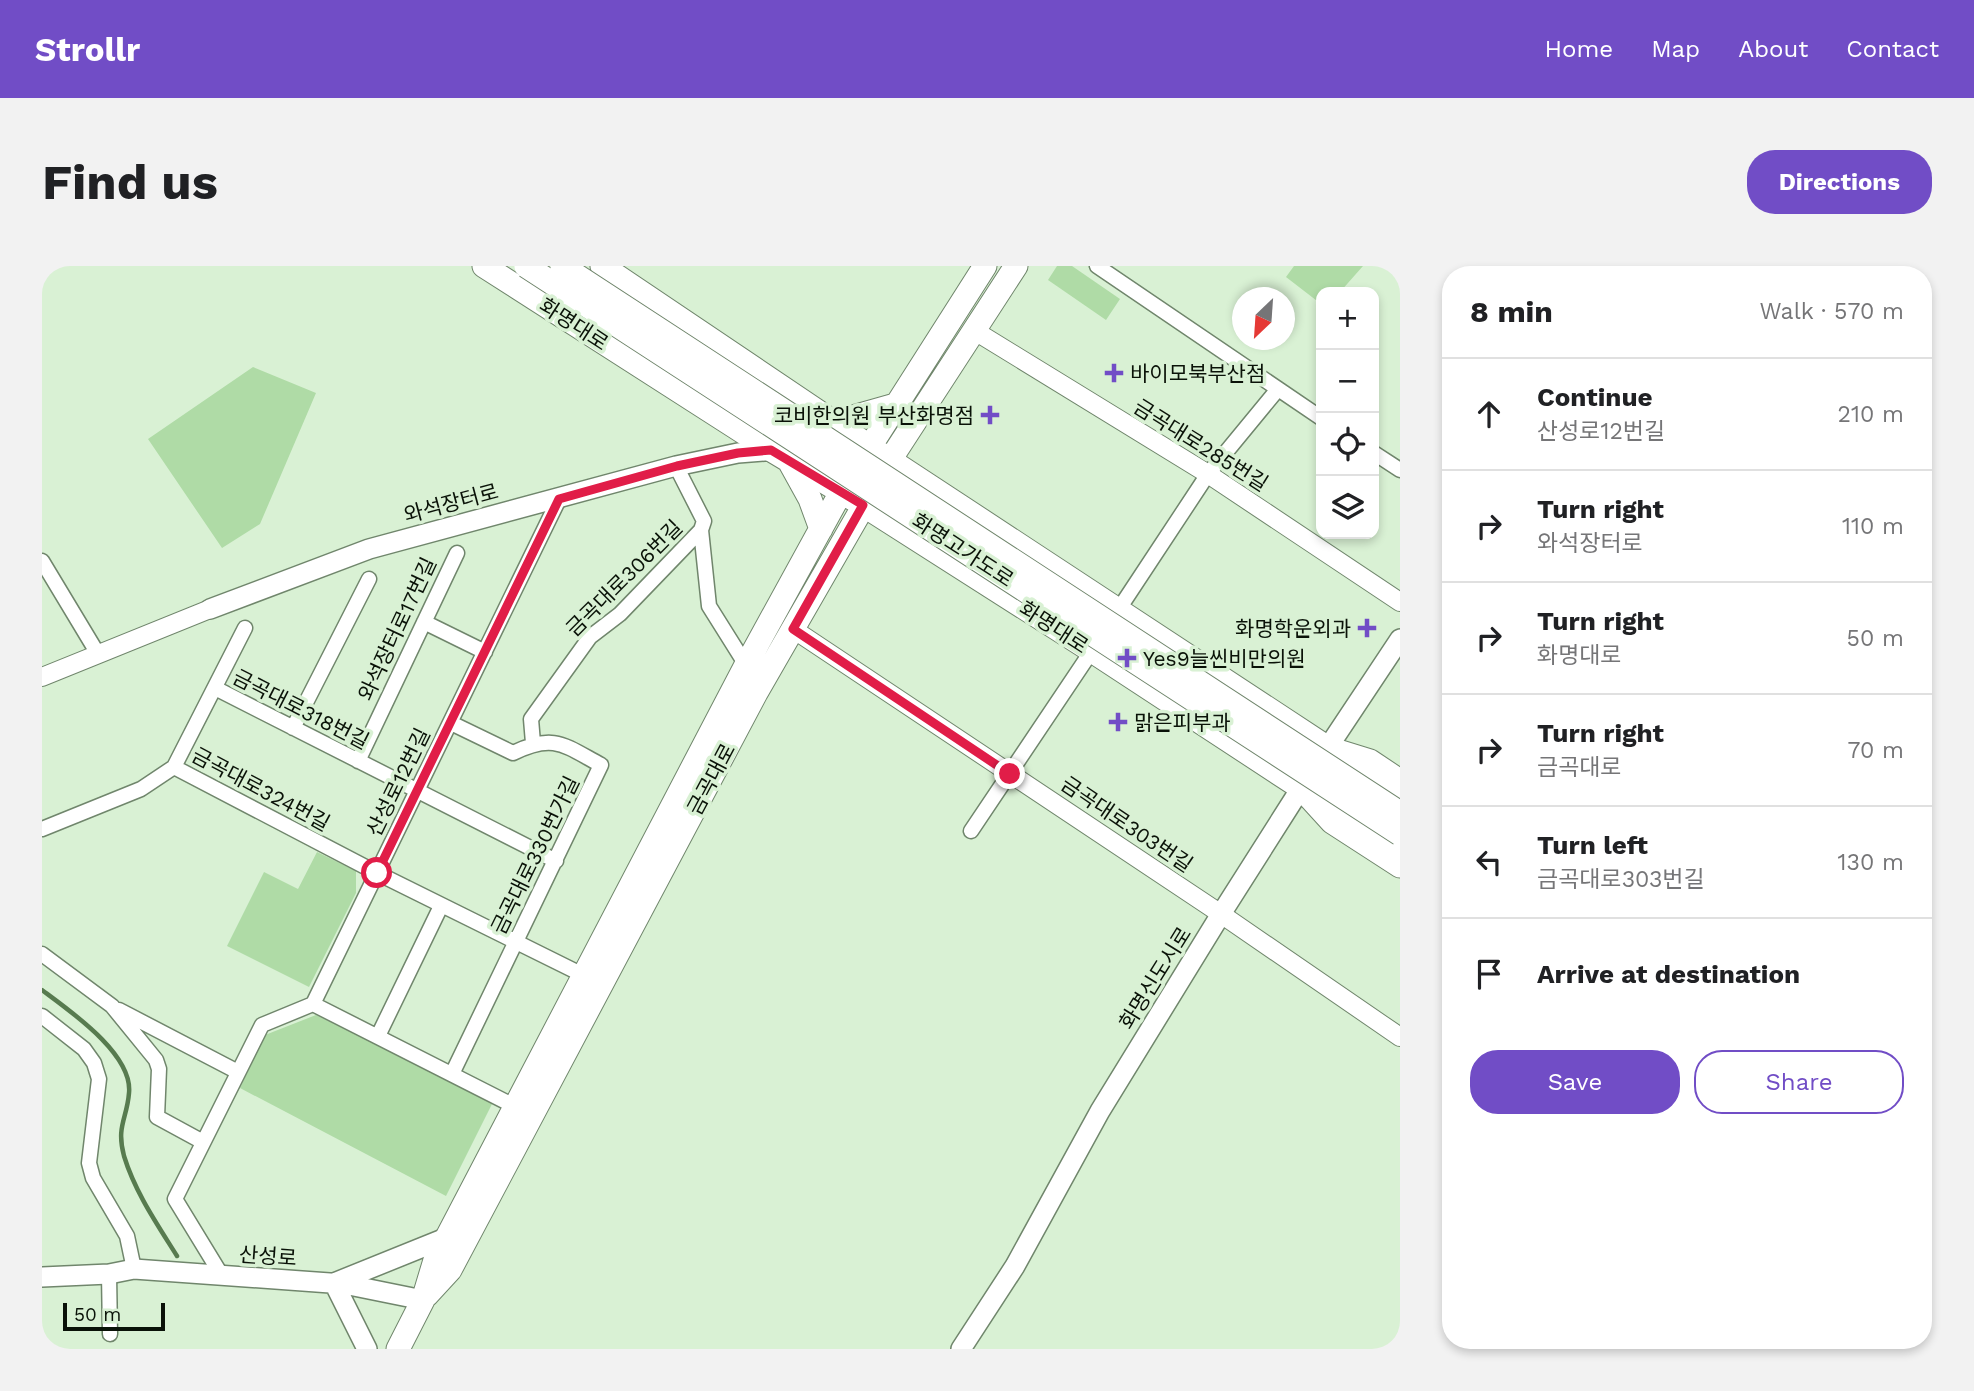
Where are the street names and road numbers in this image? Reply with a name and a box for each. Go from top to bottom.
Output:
street label: 화명대로 [535,292,613,356]
street label: 금곡대로285번길 [1129,394,1273,496]
street label: 와석장터로 [401,478,501,528]
street label: 화명고가도로 [908,508,1018,592]
street label: 금곡대로306번길 [561,515,687,641]
street label: 와석장터로17번길 [353,553,441,705]
street label: 화명대로 [1015,595,1093,659]
street label: 금곡대로318번길 [229,664,373,754]
street label: 산성로12번길 [361,724,435,840]
street label: 금곡대로 [682,739,740,819]
street label: 금곡대로324번길 [188,742,334,836]
street label: 금곡대로303번길 [1057,771,1197,877]
street label: 금곡대로330번가길 [486,772,584,938]
street label: 화명신도시로 [1114,922,1196,1034]
street label: 산성로 [238,1242,298,1270]

